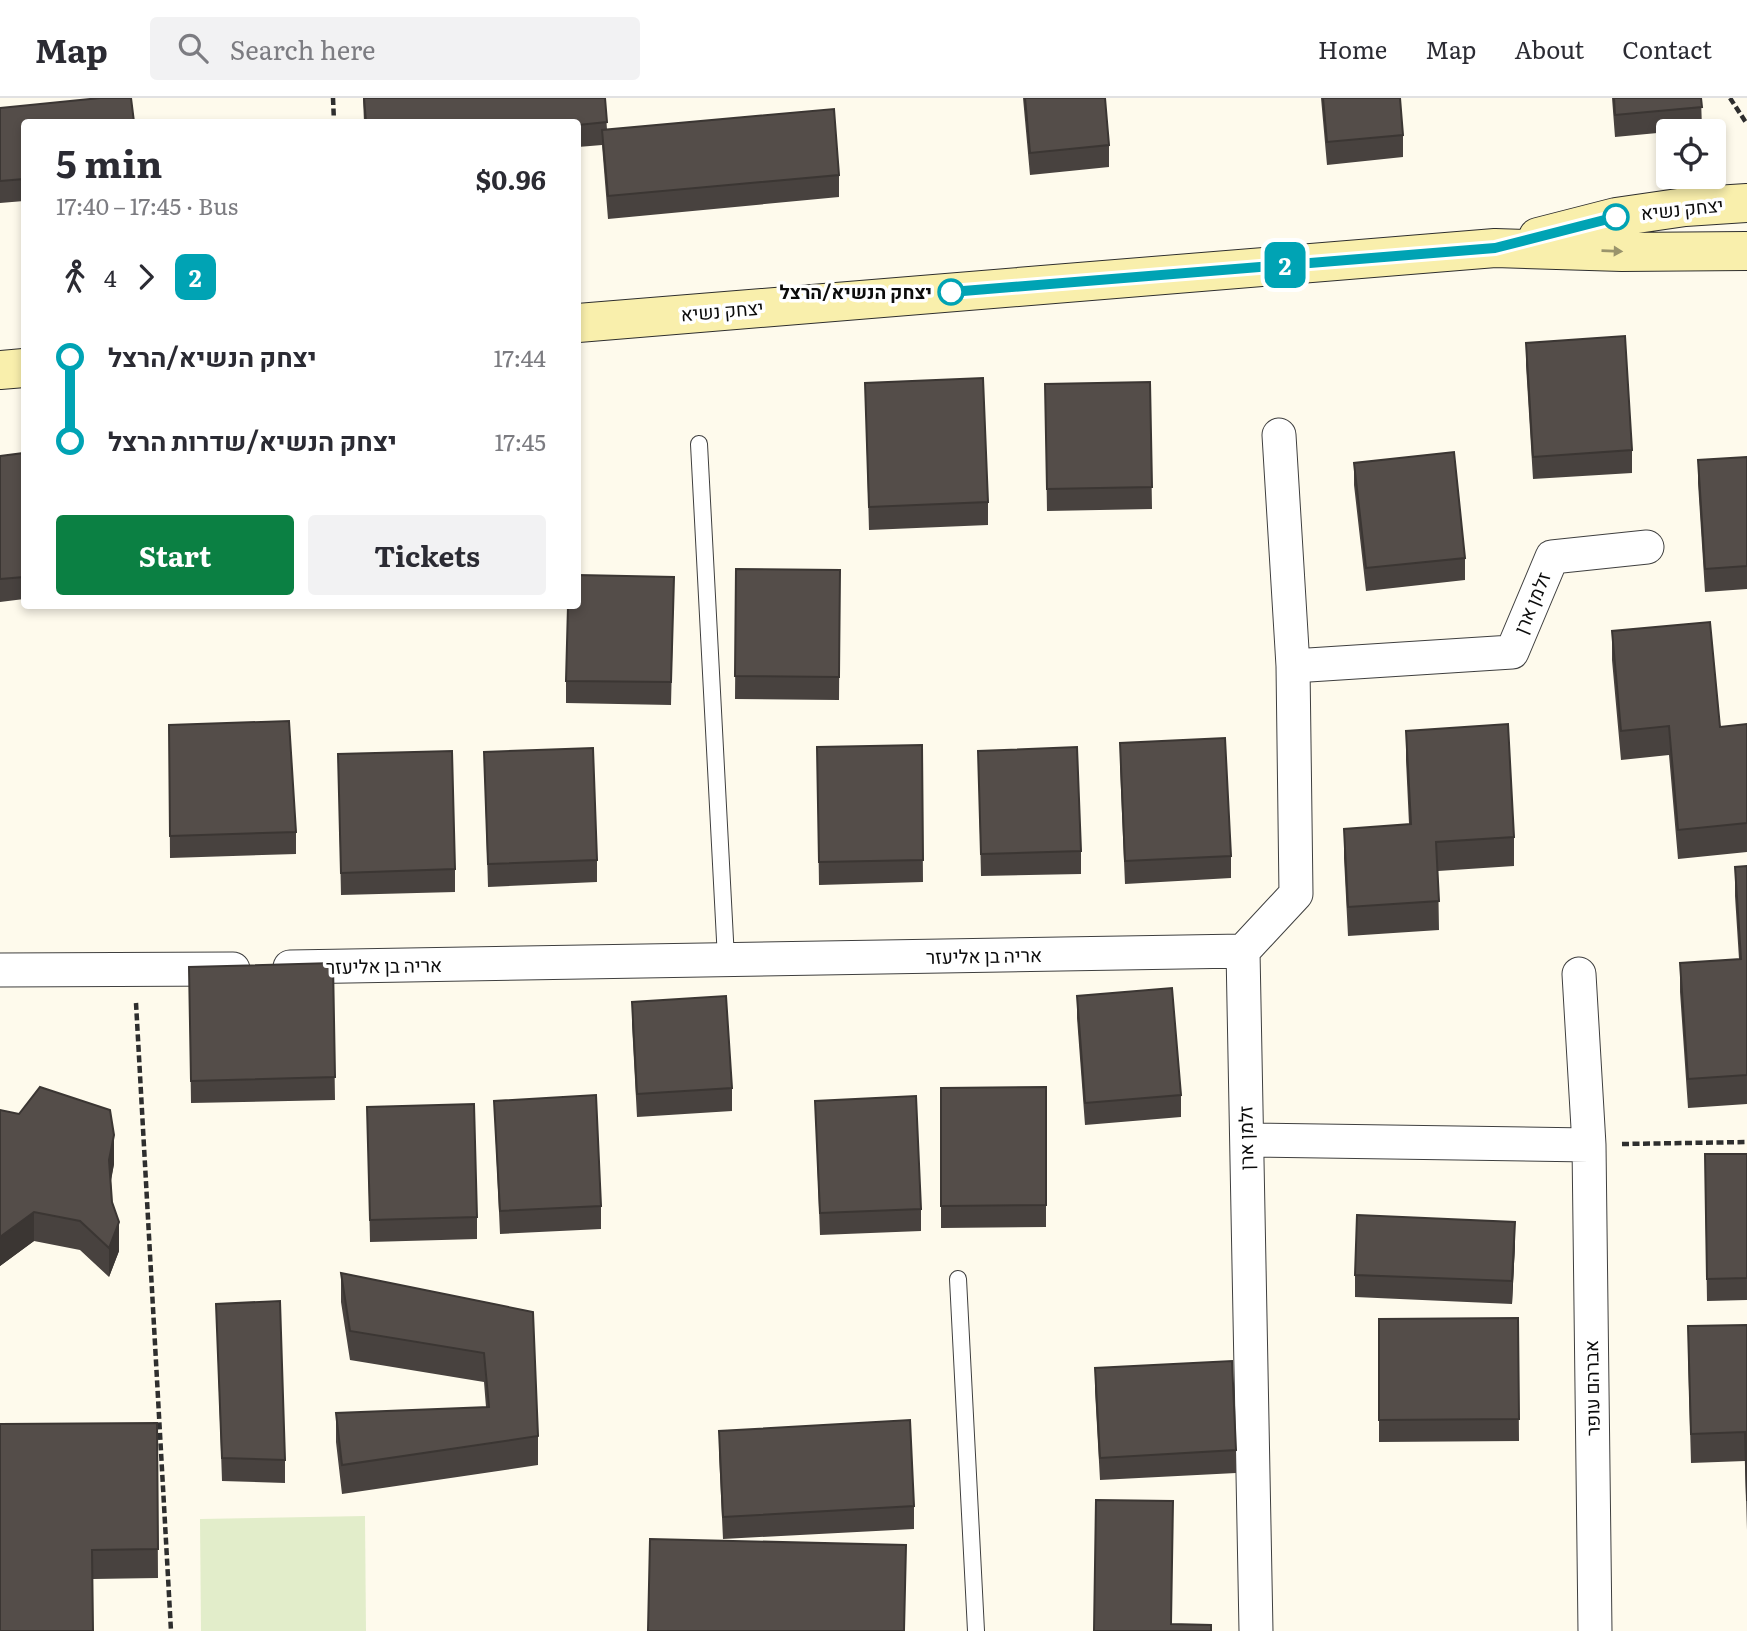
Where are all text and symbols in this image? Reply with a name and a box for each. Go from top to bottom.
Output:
search box [150,17,640,80]
text: Map [35,24,108,73]
icon: search [174,29,212,67]
text: Search here [230,29,376,68]
text: Home [1318,31,1387,66]
text: Map [1425,31,1476,66]
text: About [1514,31,1584,66]
text: Contact [1622,31,1712,66]
map controls [1656,119,1726,189]
button: locate [1656,119,1726,189]
text: 5 min [56,133,162,190]
text: $0.96 [476,159,546,198]
text: 17:40 – 17:45 · Bus [56,188,238,222]
street label: יצחק נשיא [1639,190,1725,226]
unlabelled marker [1603,204,1629,230]
line badge: 2 [1262,242,1308,288]
one-way arrow [1602,246,1624,257]
text: 2 [1279,247,1291,282]
icon: walk [56,258,94,296]
icon: forward [127,258,165,296]
text: 2 [189,259,202,294]
text: 4 [104,260,117,294]
place label: יצחק הנשיא/הרצל [780,277,932,305]
marker: יצחק הנשיא/הרצל [938,279,964,305]
street label: יצחק נשיא [679,292,765,328]
text: יצחק הנשיא/הרצל [108,336,317,375]
text: 17:44 [494,340,546,374]
text: יצחק הנשיא/שדרות הרצל [108,420,397,459]
text: 17:45 [495,424,546,458]
button: Start [56,515,294,595]
button: Tickets [308,515,546,595]
street label: זלמן ארן [1506,567,1557,638]
street label: אריה בן אליעזר [926,940,1042,970]
street label: אריה בן אליעזר [326,950,442,980]
street label: זלמן ארן [1230,1105,1260,1171]
street label: אברהם עופר [1576,1340,1606,1436]

